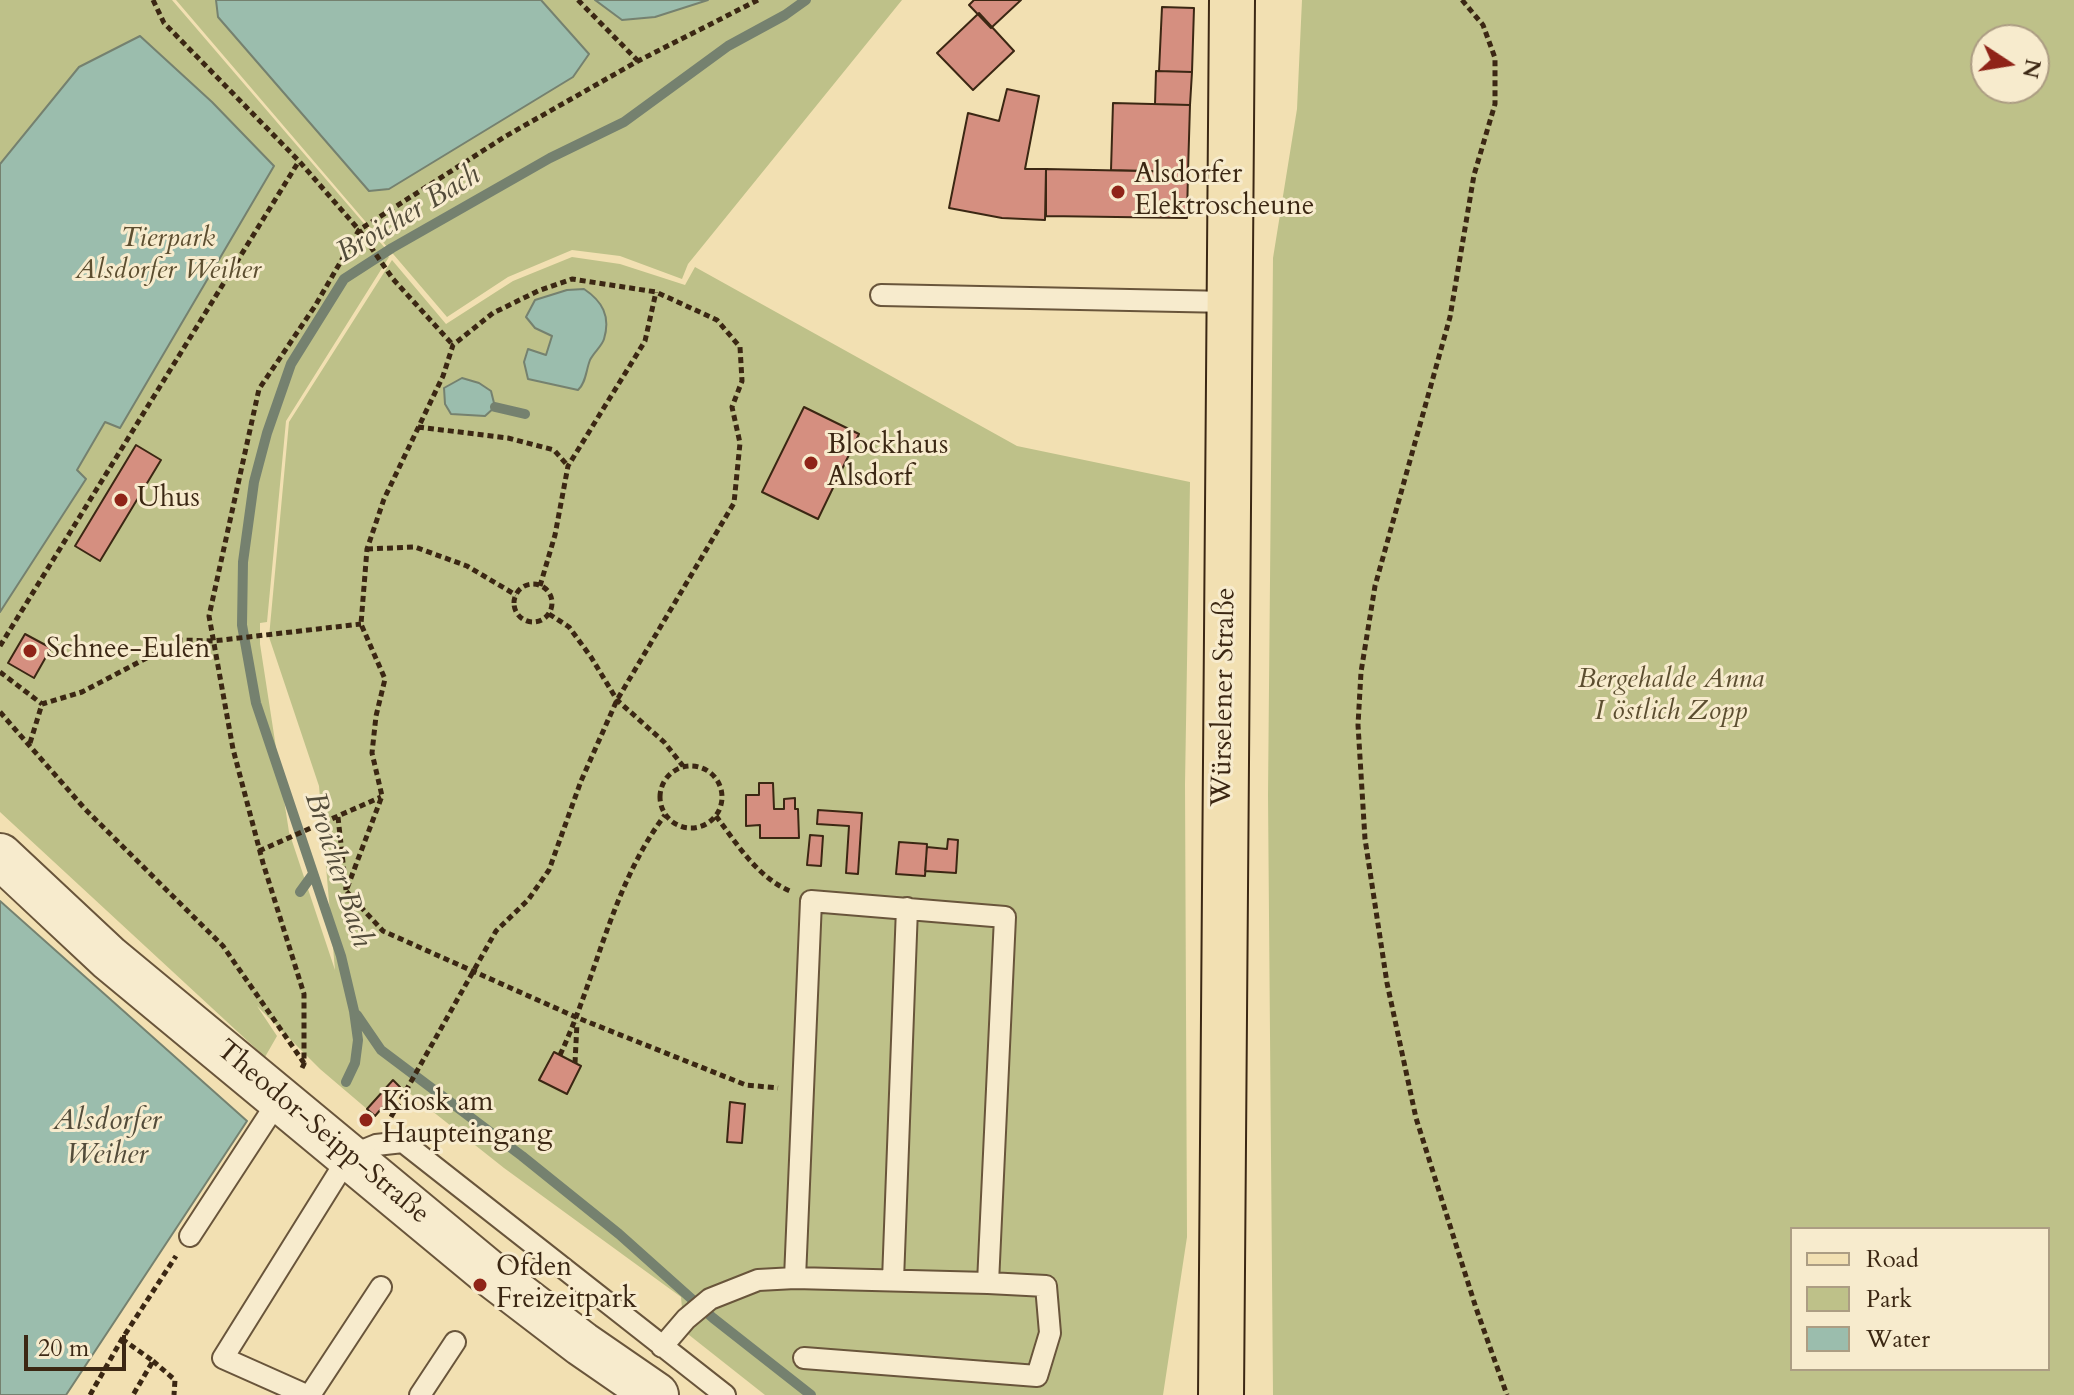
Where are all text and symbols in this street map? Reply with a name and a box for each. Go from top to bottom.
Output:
north arrow [1970,24,2050,104]
text: N [2015,56,2048,81]
water label: Broicher Bach [331,158,487,272]
place label: Alsdorfer Elektroscheune [1134,159,1315,225]
marker: Alsdorfer Elektroscheune [1109,183,1127,201]
park label: Tierpark Alsdorfer Weiher [75,223,261,289]
place label: Blockhaus Alsdorf [827,430,948,496]
marker: Blockhaus Alsdorf [802,454,820,472]
place label: Uhus [137,483,200,517]
marker: Uhus [112,491,130,509]
street label: Würselener Straße [1206,587,1244,807]
place label: Schnee-Eulen [46,634,210,668]
marker: Schnee-Eulen [21,642,39,660]
park label: Bergehalde Anna I östlich Zopp [1578,664,1764,730]
water label: Broicher Bach [295,788,379,952]
street label: Theodor-Seipp-Straße [209,1034,435,1232]
place label: Kiosk am Haupteingang [382,1087,553,1153]
water label: Alsdorfer Weiher [53,1104,161,1174]
marker: Kiosk am Haupteingang [357,1111,375,1129]
legend [1790,1227,2050,1371]
text: Road [1866,1243,1919,1276]
place label: Ofden Freizeitpark [496,1252,637,1318]
marker: Ofden Freizeitpark [471,1276,489,1294]
text: Park [1866,1283,1912,1316]
scale bar [28,1319,130,1369]
text: Water [1866,1323,1930,1356]
text: 20 m [38,1332,89,1365]

